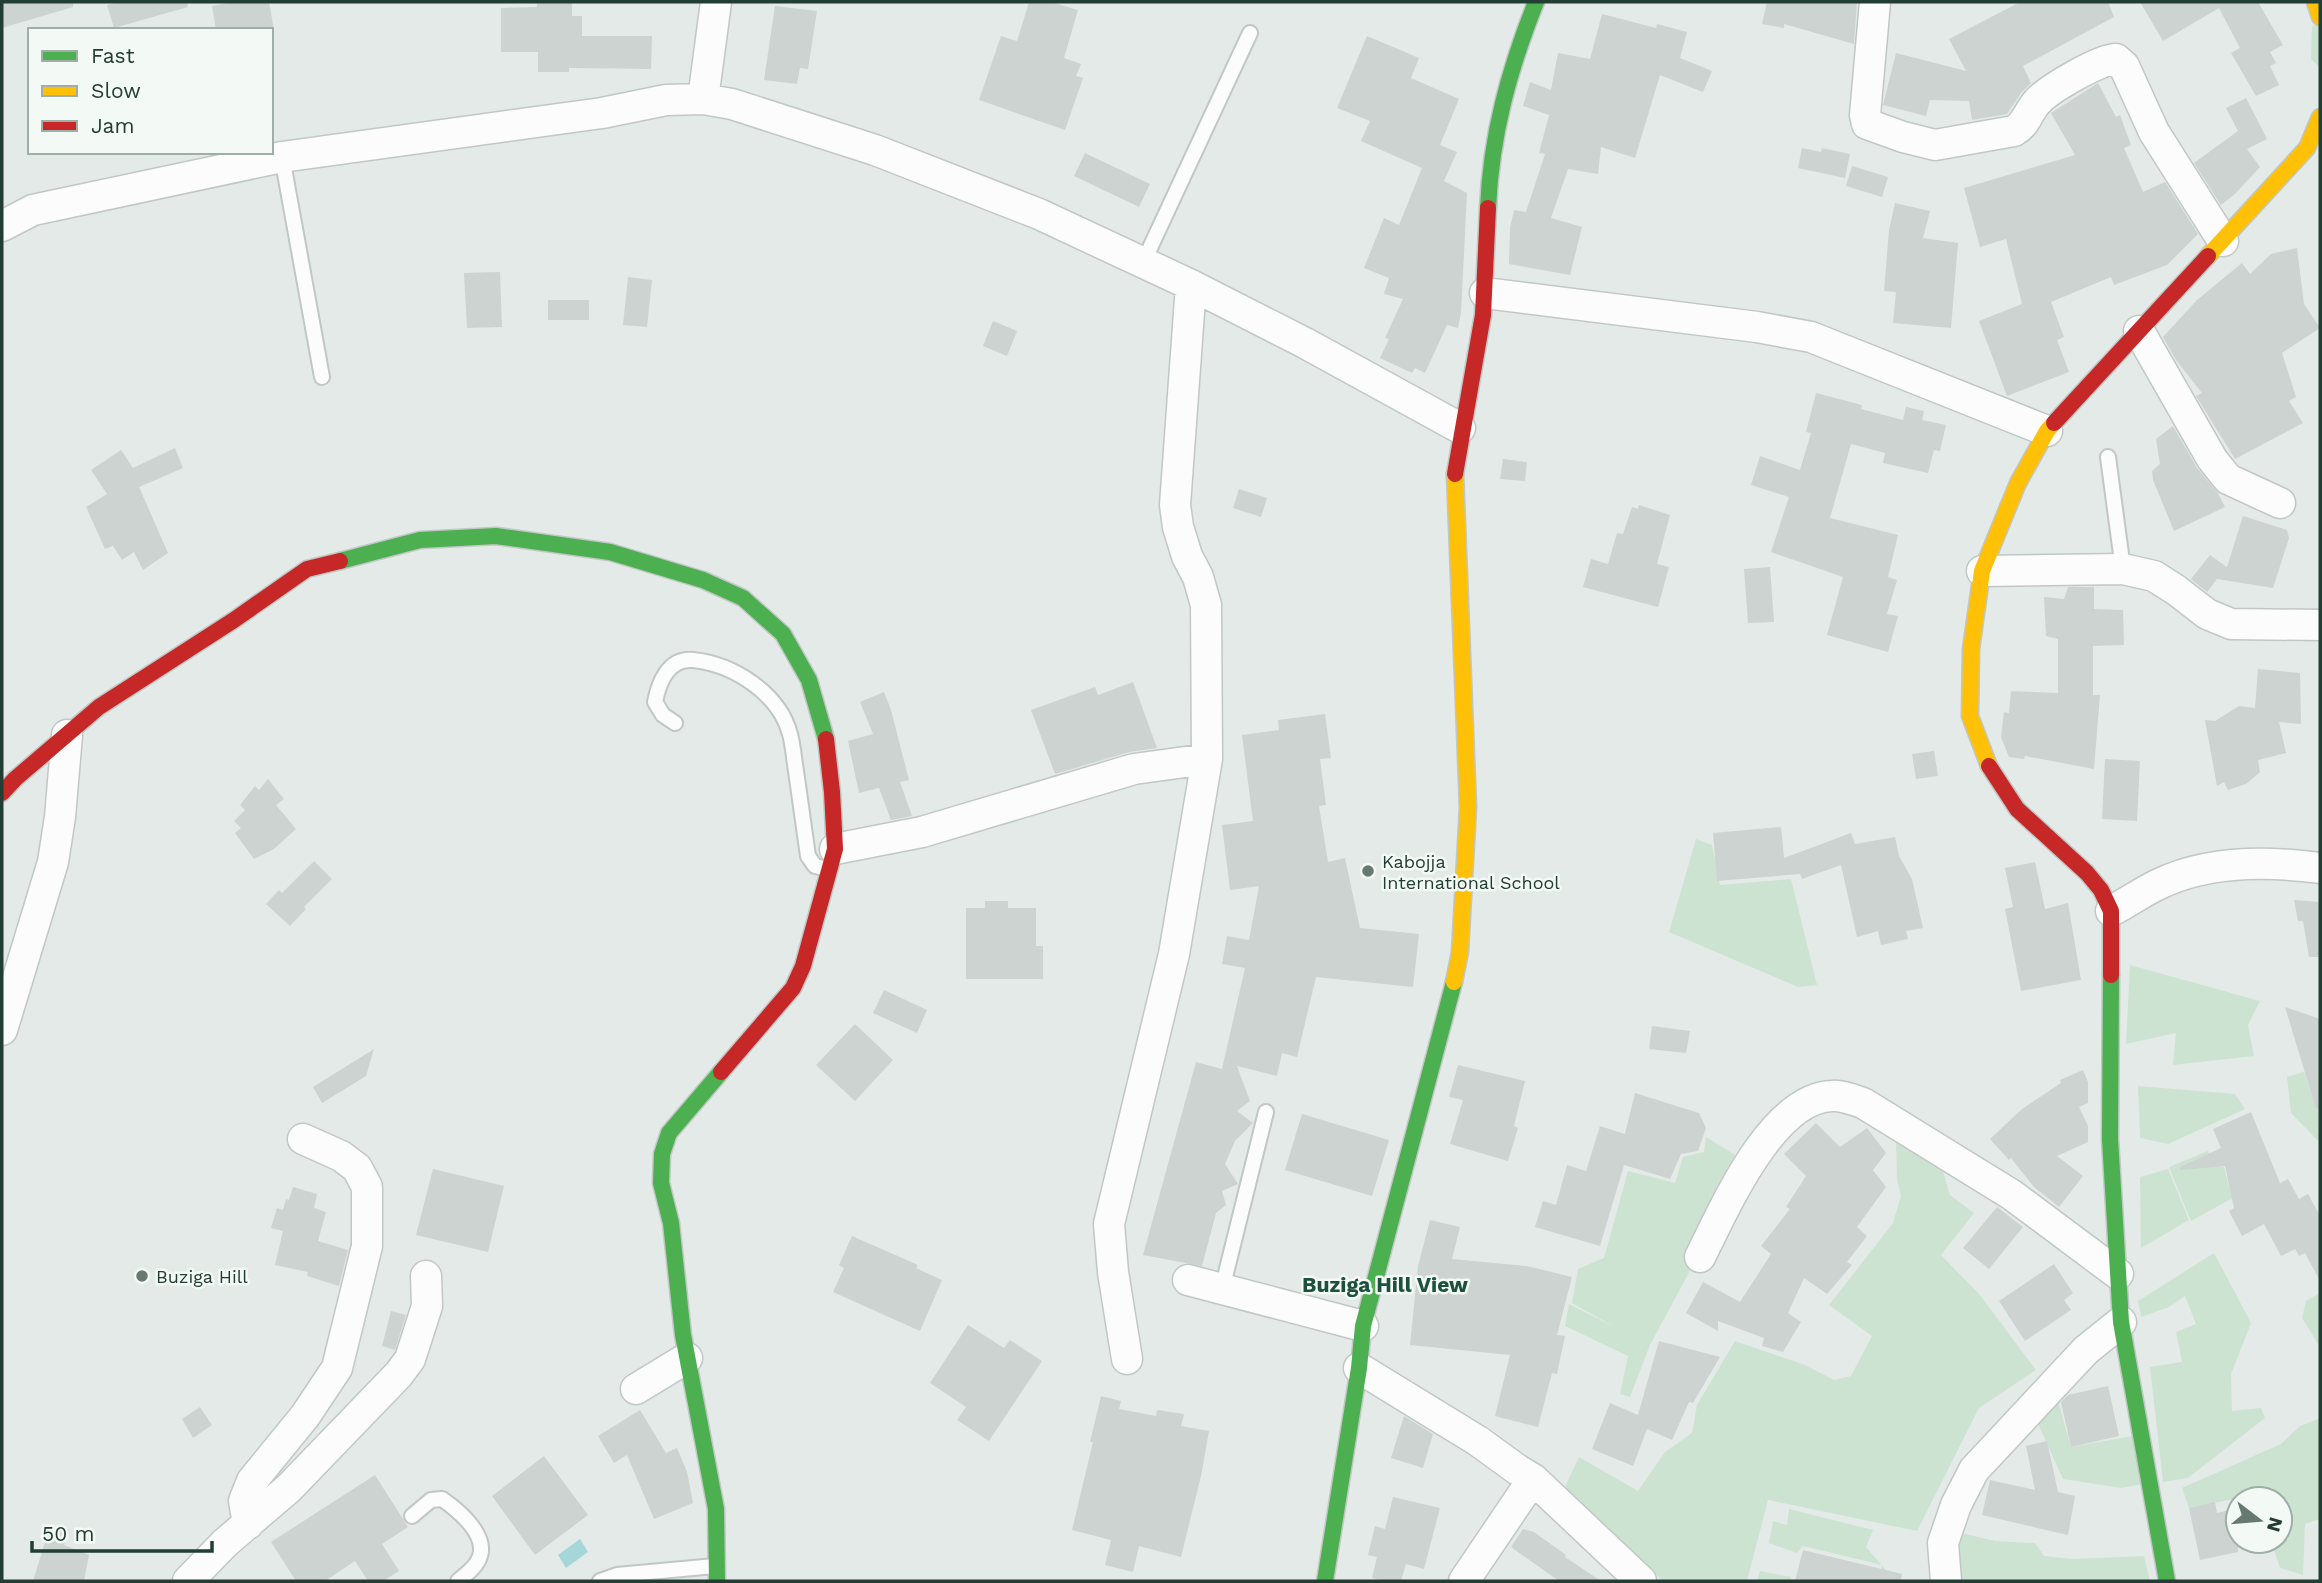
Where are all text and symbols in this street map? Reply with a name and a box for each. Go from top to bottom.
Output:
legend [28,28,273,154]
text: Fast [91,43,135,68]
text: Slow [91,78,141,103]
text: Jam [91,113,134,138]
place label: Kabojja International School [1382,851,1560,893]
marker: Kabojja International School [1360,863,1376,879]
place label: Buziga Hill [156,1266,248,1287]
marker: Buziga Hill [134,1268,150,1284]
district label: Buziga Hill View [1302,1272,1468,1297]
north arrow [2224,1485,2294,1555]
scale bar [32,1510,212,1554]
text: N [2262,1515,2288,1534]
text: 50 m [42,1521,94,1546]

